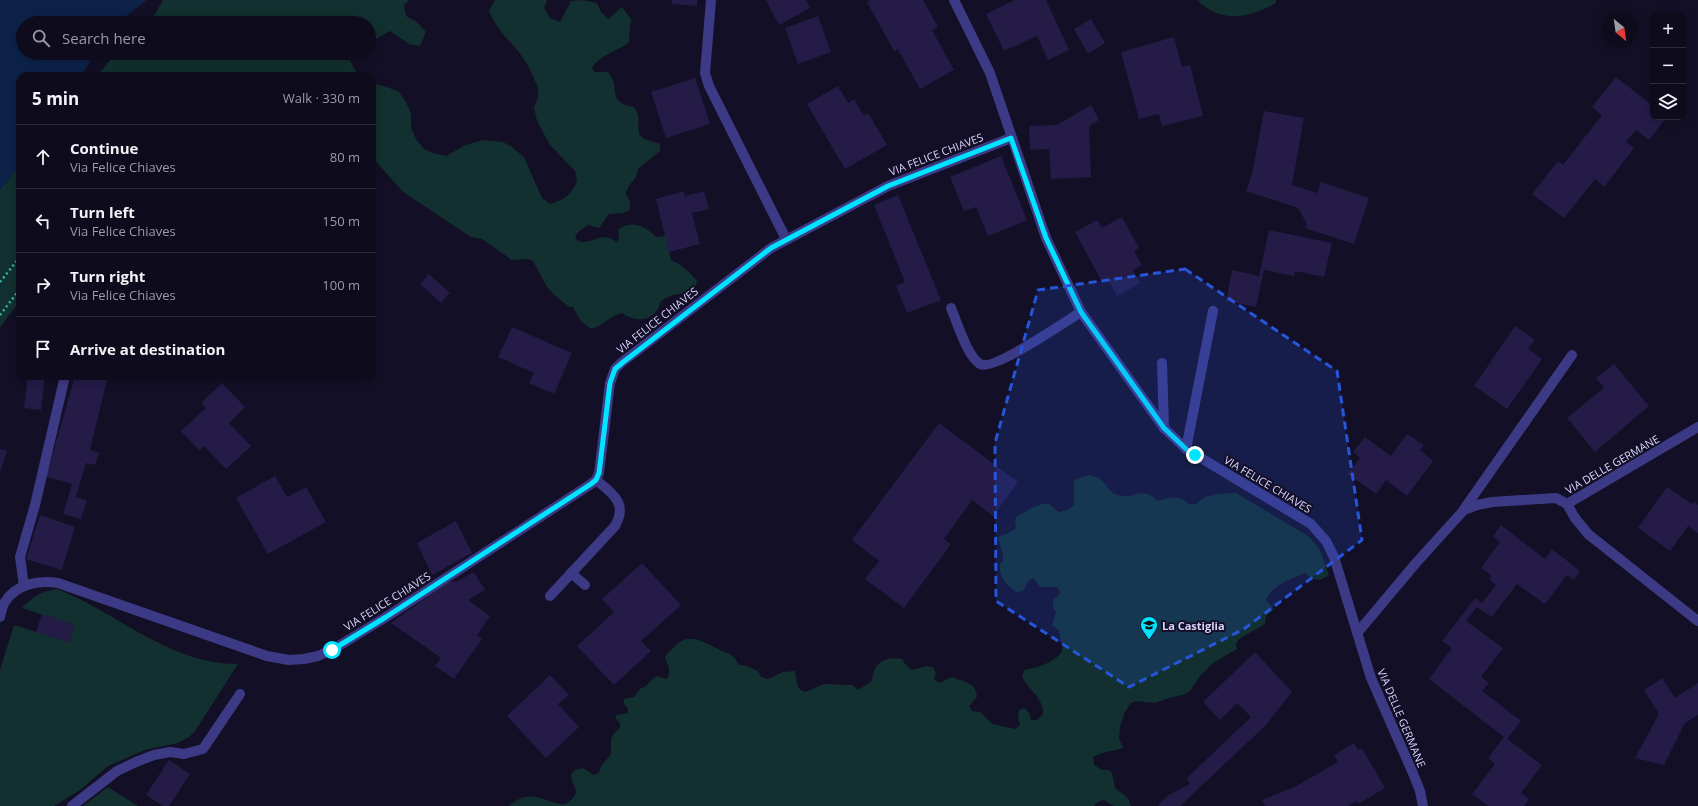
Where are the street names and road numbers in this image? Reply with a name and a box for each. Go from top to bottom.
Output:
street label: VIA FELICE CHIAVES [887,129,985,179]
street label: VIA FELICE CHIAVES [613,283,701,357]
street label: VIA DELLE GERMANE [1562,431,1662,497]
street label: VIA FELICE CHIAVES [1221,452,1315,516]
street label: VIA FELICE CHIAVES [341,568,433,634]
street label: VIA DELLE GERMANE [1374,666,1430,770]

